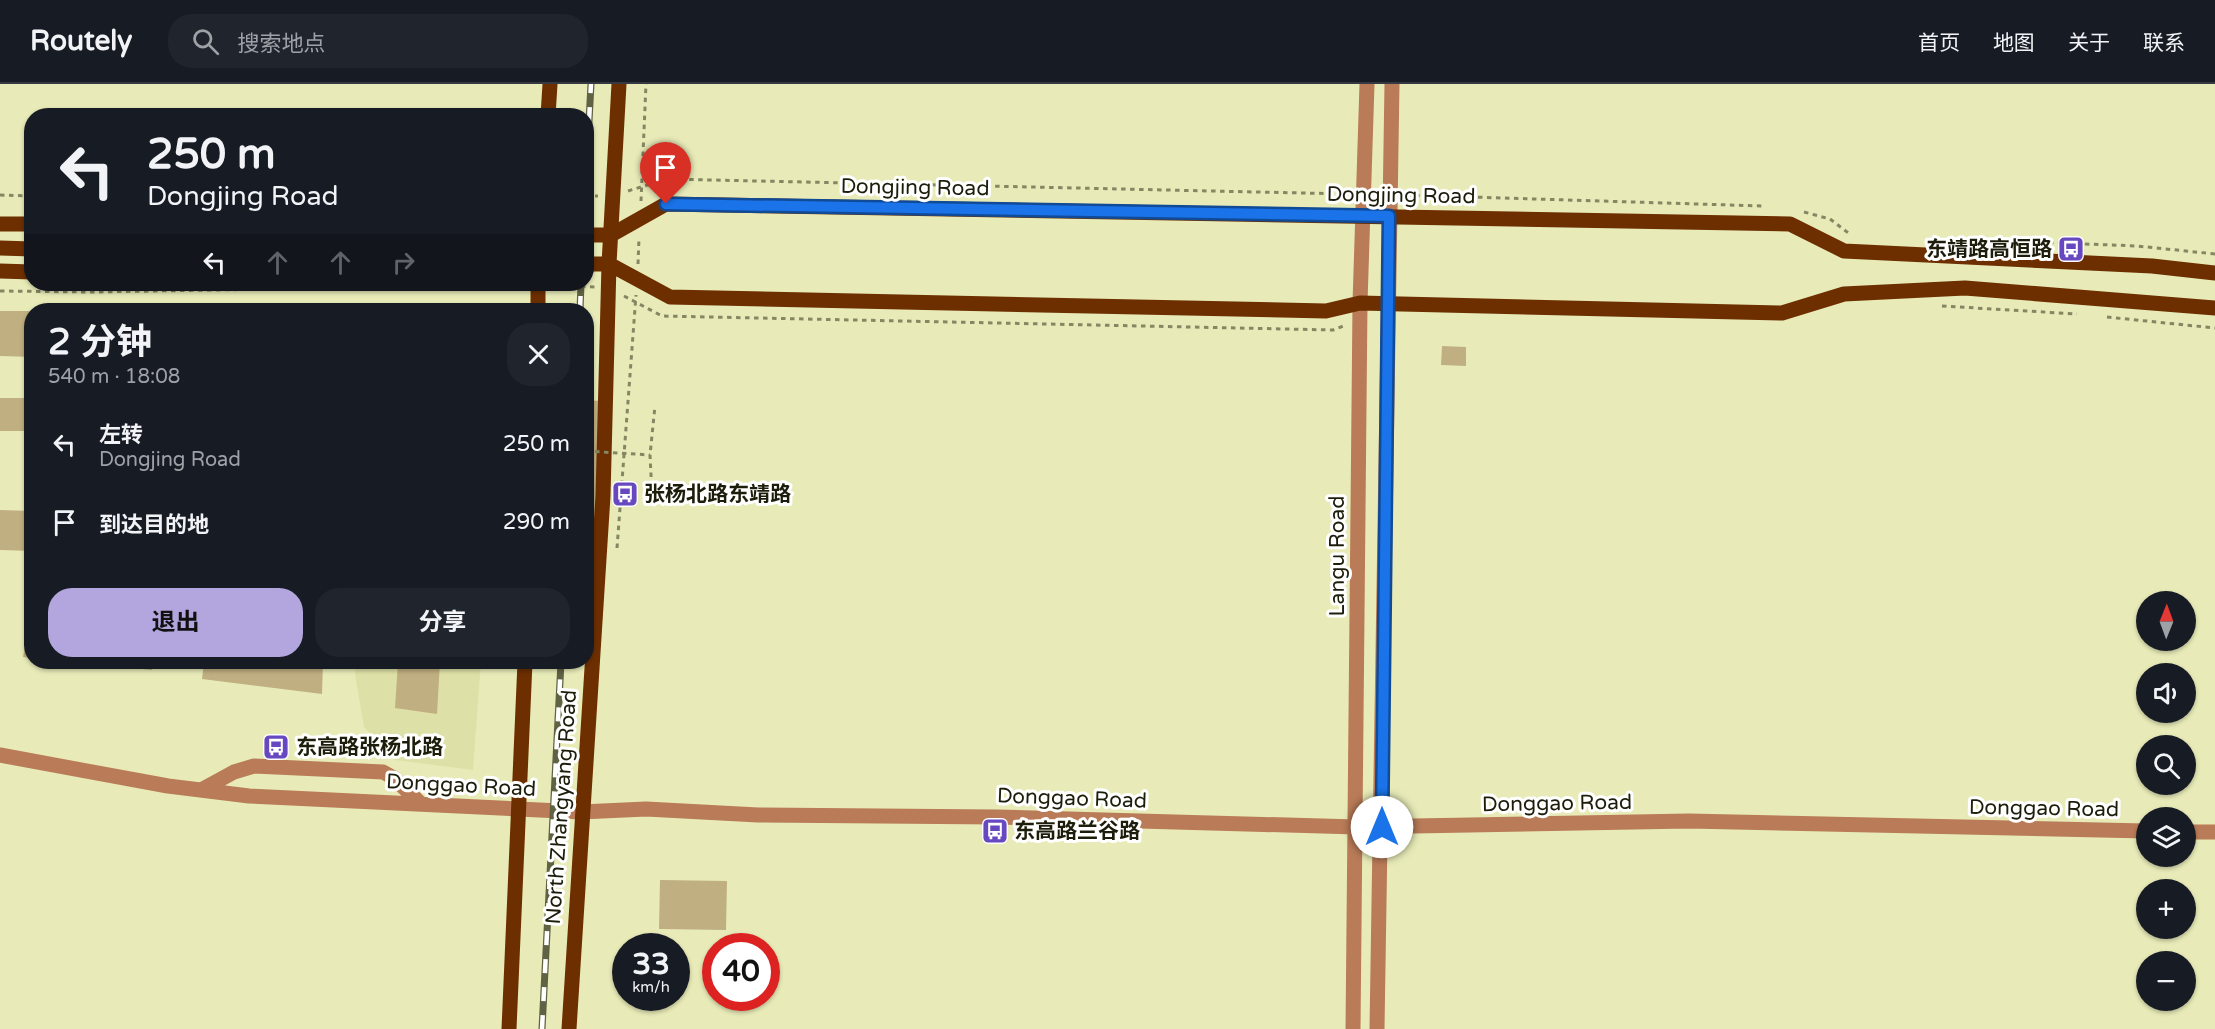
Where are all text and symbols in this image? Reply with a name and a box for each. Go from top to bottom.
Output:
search box [168,14,588,68]
text: Routely [30,24,132,58]
icon: search [189,25,222,58]
text: 搜索地点 [237,31,325,57]
text: 首页 [1918,31,1960,56]
text: 地图 [1993,31,2035,56]
text: 关于 [2068,31,2110,56]
text: 联系 [2143,31,2185,56]
text: 250 m [147,129,276,180]
icon: left [48,132,126,210]
pin [640,142,691,204]
icon: arrive [649,151,682,184]
street label: Dongjing Road [840,174,990,201]
text: Dongjing Road [147,180,339,213]
street label: Dongjing Road [1326,182,1476,209]
bus stop icon: 东靖路高恒路 [2056,234,2086,264]
place label: 东靖路高恒路 [1926,237,2052,262]
icon: left [198,246,231,279]
icon: ahead [261,246,294,279]
icon: ahead [324,246,357,279]
icon: right [387,246,420,279]
text: 2 分钟 [48,321,152,364]
button: close [507,323,570,386]
text: 540 m · 18:08 [48,365,180,389]
text: 左转 [99,422,143,448]
icon: left [48,428,81,461]
text: 250 m [503,431,570,457]
text: Dongjing Road [99,448,241,472]
bus stop icon: 张杨北路东靖路 [610,479,640,509]
place label: 张杨北路东靖路 [644,482,791,507]
street label: Langu Road [1325,496,1350,616]
icon: arrive [48,506,81,539]
text: 290 m [503,509,570,535]
text: 到达目的地 [99,512,209,538]
button: 退出 [48,588,303,657]
button: 分享 [315,588,570,657]
north arrow [2136,591,2196,651]
map controls [2136,591,2196,1011]
button: sound [2136,663,2196,723]
street label: North Zhangyang Road [541,689,582,925]
bus stop icon: 东高路张杨北路 [261,732,291,762]
place label: 东高路张杨北路 [296,735,443,760]
button: search [2136,735,2196,795]
street label: Donggao Road [385,769,537,802]
street label: Donggao Road [996,783,1147,814]
street label: Donggao Road [1482,790,1632,817]
position arrow [1350,795,1414,859]
street label: Donggao Road [1969,795,2119,822]
button: layers [2136,807,2196,867]
bus stop icon: 东高路兰谷路 [980,816,1010,846]
place label: 东高路兰谷路 [1014,819,1140,844]
button: + [2136,879,2196,939]
speed limit sign: 40 [702,933,780,1011]
text: 33 [632,946,670,983]
button: − [2136,951,2196,1011]
text: km/h [632,978,670,996]

